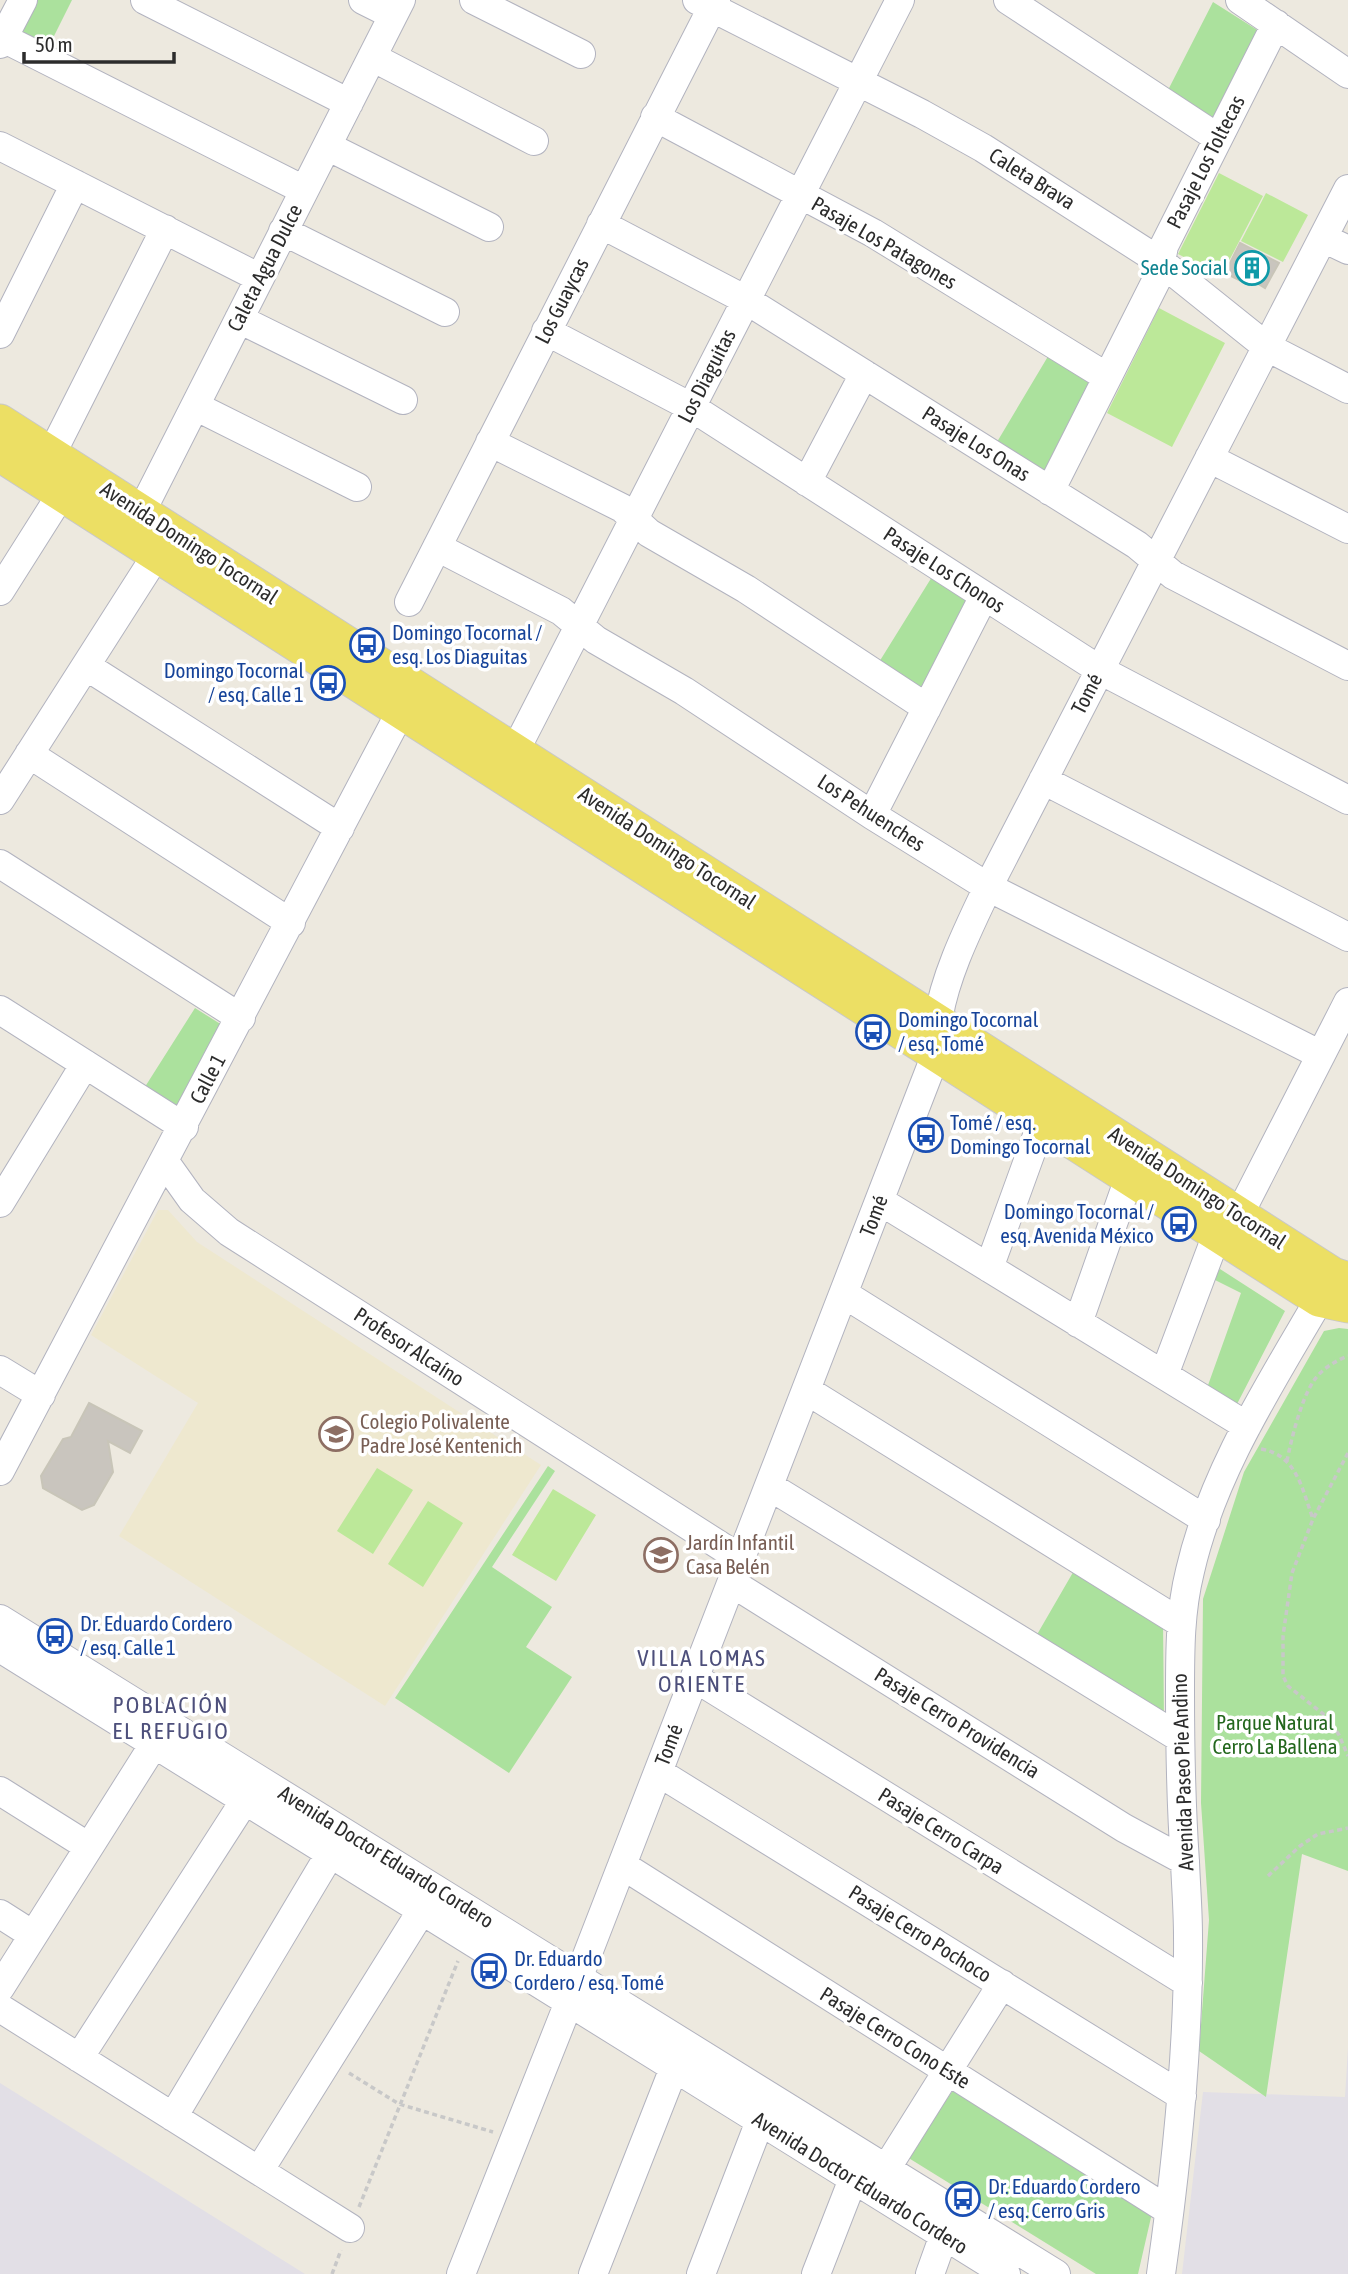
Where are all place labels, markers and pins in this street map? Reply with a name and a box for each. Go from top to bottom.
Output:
building icon: Sede Social [1233,249,1271,287]
place label: Sede Social [1141,255,1228,279]
place label: Domingo Tocornal / esq. Los Diaguitas [392,620,542,668]
bus stop icon: Domingo Tocornal / esq. Los Diaguitas [348,626,386,664]
place label: Domingo Tocornal / esq. Calle 1 [164,658,304,706]
bus stop icon: Domingo Tocornal / esq. Calle 1 [309,664,347,702]
place label: Domingo Tocornal / esq. Tomé [898,1007,1039,1055]
bus stop icon: Domingo Tocornal / esq. Tomé [854,1013,892,1051]
place label: Tomé / esq. Domingo Tocornal [950,1110,1091,1158]
bus stop icon: Tomé / esq. Domingo Tocornal [907,1116,945,1154]
place label: Domingo Tocornal / esq. Avenida México [1000,1199,1154,1247]
bus stop icon: Domingo Tocornal / esq. Avenida México [1160,1205,1198,1243]
place label: Colegio Polivalente Padre José Kentenich [360,1409,523,1457]
school or university icon: Colegio Polivalente Padre José Kentenich [317,1415,355,1453]
place label: Jardín Infantil Casa Belén [686,1530,795,1578]
school or university icon: Jardín Infantil Casa Belén [642,1536,680,1574]
place label: Dr. Eduardo Cordero / esq. Calle 1 [80,1611,233,1659]
bus stop icon: Dr. Eduardo Cordero / esq. Calle 1 [36,1617,74,1655]
place label: Dr. Eduardo Cordero / esq. Tomé [514,1946,664,1994]
bus stop icon: Dr. Eduardo Cordero / esq. Tomé [470,1952,508,1990]
place label: Dr. Eduardo Cordero / esq. Cerro Gris [988,2174,1141,2222]
bus stop icon: Dr. Eduardo Cordero / esq. Cerro Gris [944,2180,982,2218]

